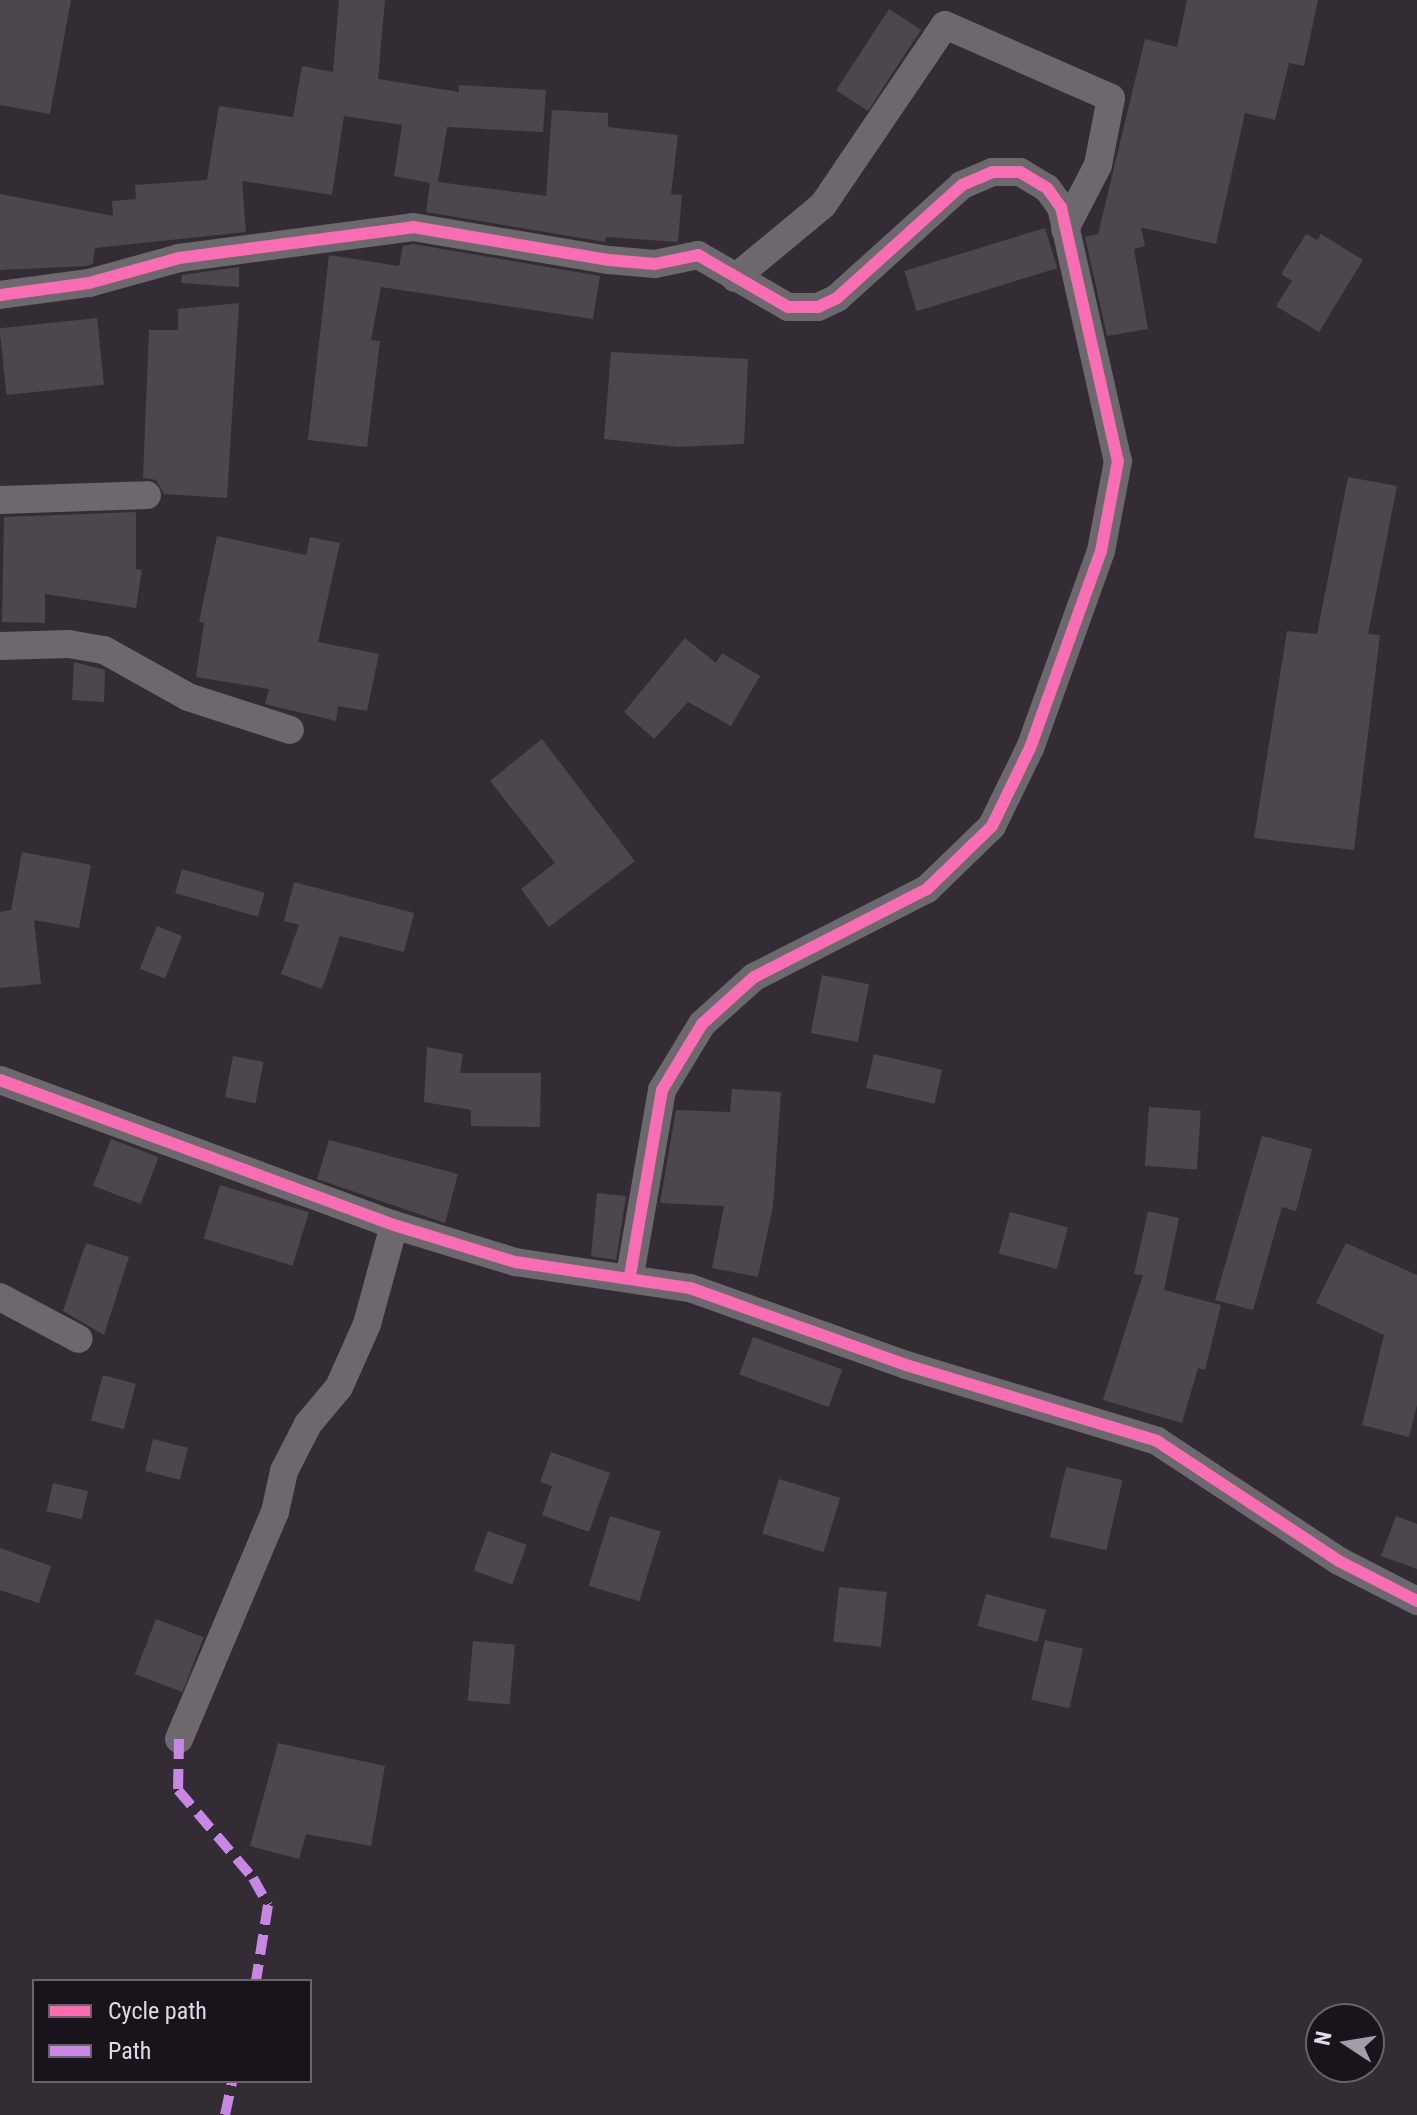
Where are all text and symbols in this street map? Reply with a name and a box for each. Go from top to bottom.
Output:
legend [32,1979,312,2083]
text: Cycle path [108,1997,207,2025]
north arrow [1305,2003,1385,2083]
text: N [1309,2029,1337,2048]
text: Path [108,2037,151,2065]

